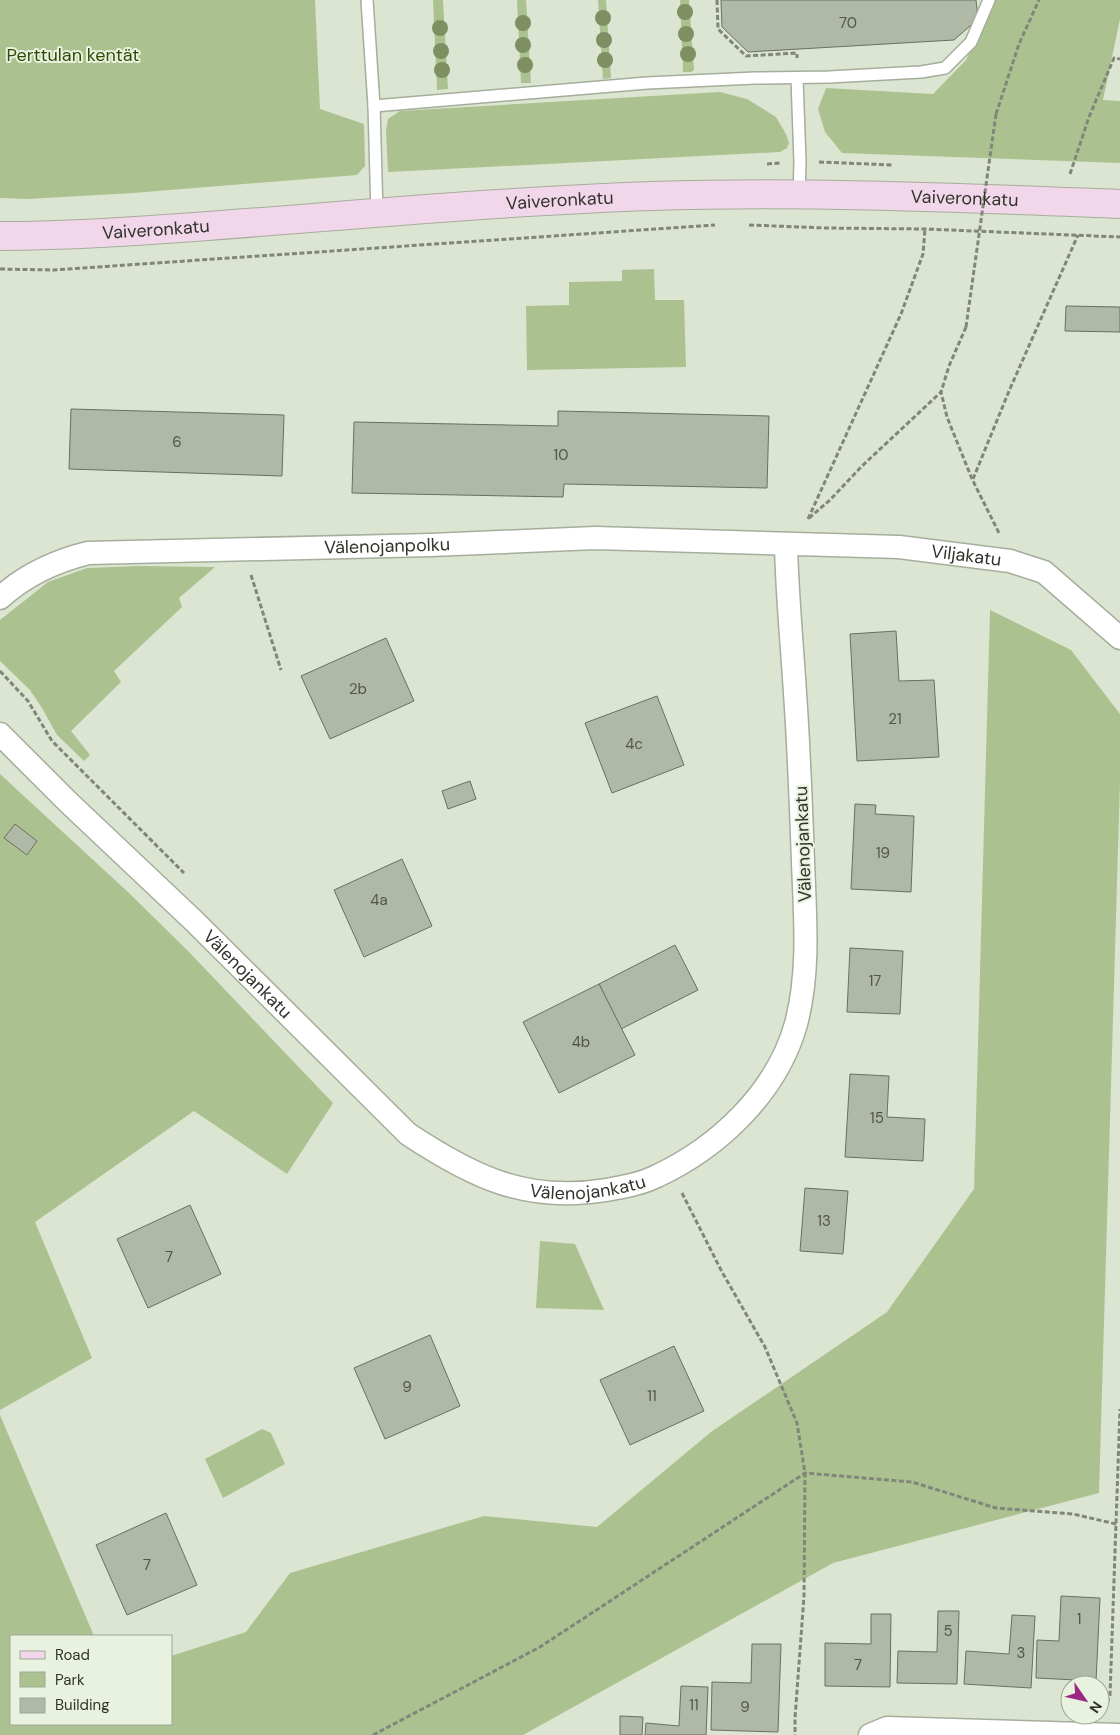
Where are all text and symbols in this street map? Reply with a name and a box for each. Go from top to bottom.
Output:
house number: 70 [839,13,857,33]
park label: Perttulan kentät [7,43,139,67]
street label: Vaiveronkatu [910,185,1019,212]
street label: Vaiveronkatu [505,186,614,215]
street label: Vaiveronkatu [101,214,210,245]
house number: 6 [172,432,182,452]
house number: 10 [554,445,568,465]
street label: Välenojanpolku [324,532,451,559]
street label: Viljakatu [930,539,1003,572]
house number: 2b [349,679,367,699]
house number: 21 [888,709,902,729]
house number: 4c [625,734,643,754]
street label: Välenojankatu [789,785,817,903]
house number: 19 [876,843,890,863]
house number: 4a [370,890,388,910]
street label: Välenojankatu [198,925,297,1024]
house number: 17 [869,971,881,991]
house number: 4b [572,1032,590,1052]
house number: 15 [870,1108,884,1128]
street label: Välenojankatu [528,1170,649,1205]
house number: 13 [817,1211,831,1231]
house number: 7 [165,1247,173,1267]
house number: 9 [402,1377,412,1397]
house number: 11 [647,1386,657,1406]
house number: 7 [143,1555,151,1575]
house number: 1 [1077,1609,1081,1629]
house number: 5 [943,1621,953,1641]
legend [10,1635,172,1725]
house number: 3 [1017,1643,1025,1663]
text: Road [55,1645,90,1665]
house number: 7 [854,1655,862,1675]
text: Park [55,1670,85,1690]
north arrow [1060,1675,1110,1725]
text: Building [55,1695,110,1715]
house number: 11 [689,1695,699,1715]
house number: 9 [740,1697,750,1717]
text: N [1085,1698,1106,1717]

